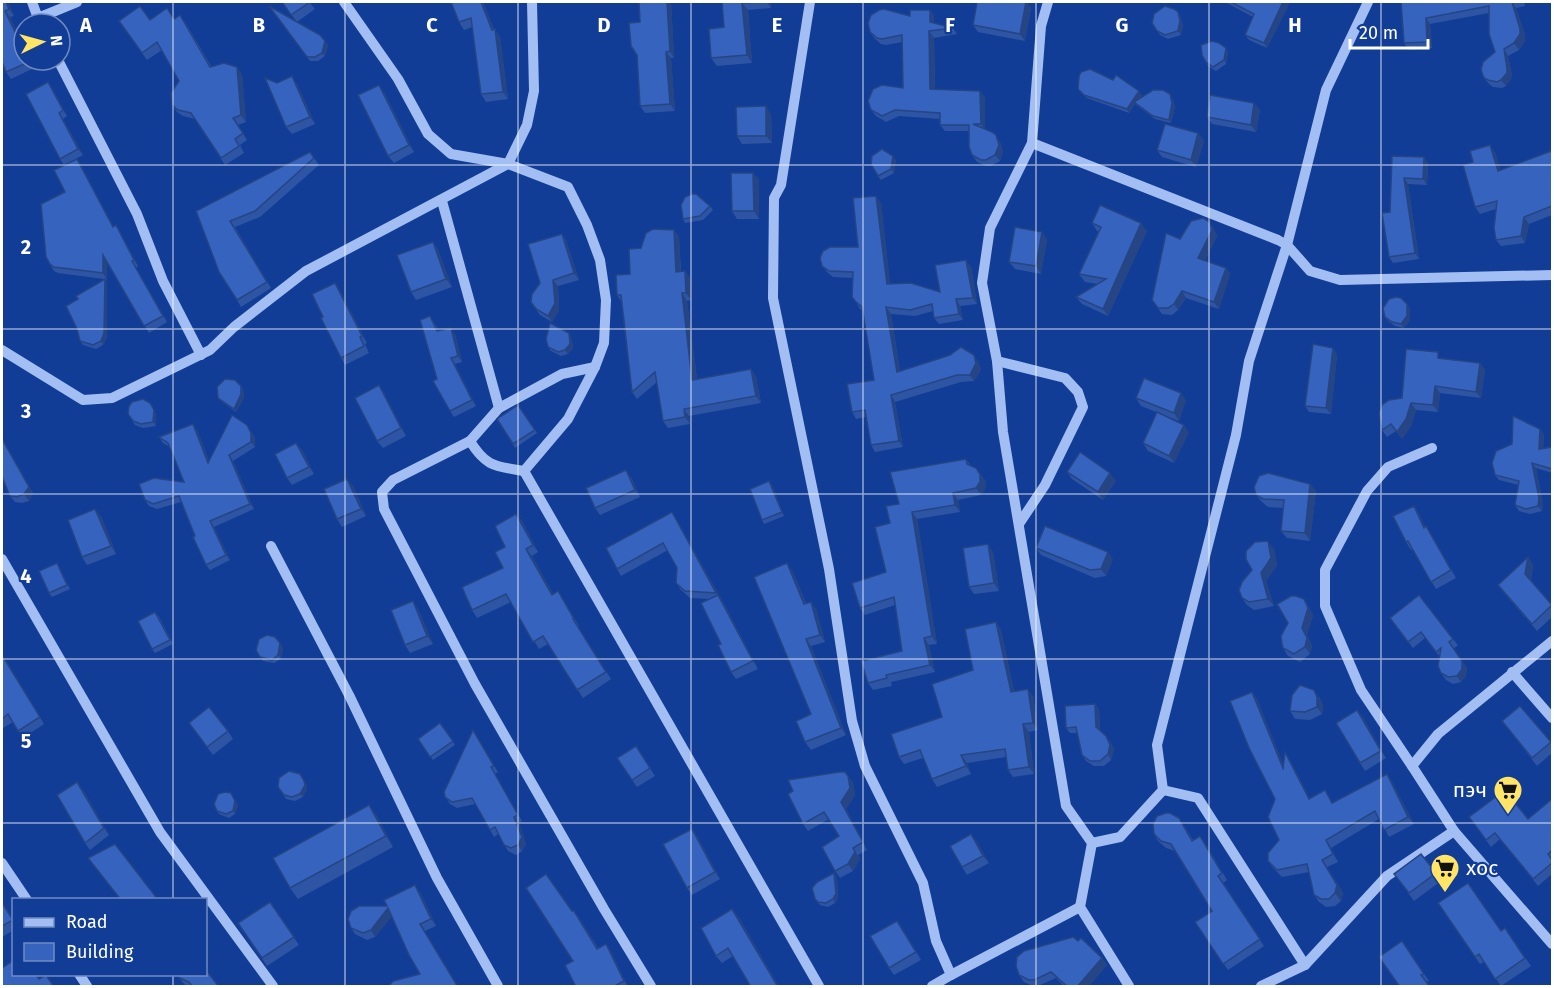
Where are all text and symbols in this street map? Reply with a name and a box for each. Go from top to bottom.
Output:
north arrow [12,12,72,72]
scale bar [1350,12,1428,50]
text: A [79,13,93,37]
text: B [253,13,265,37]
text: C [426,13,438,37]
text: D [597,13,611,37]
text: E [772,13,782,37]
text: F [945,13,955,37]
text: G [1116,13,1128,37]
text: H [1288,13,1302,37]
text: 20 m [1359,22,1398,44]
text: N [47,35,66,47]
text: 2 [21,235,31,259]
text: 3 [20,399,31,423]
text: 4 [20,564,32,588]
text: 5 [21,729,32,753]
supermarket icon: пэч [1492,774,1524,816]
place label: пэч [1453,777,1487,803]
supermarket icon: хос [1429,852,1461,894]
place label: хос [1466,855,1498,881]
legend [12,898,207,976]
text: Road [66,911,108,933]
text: Building [66,941,134,963]

